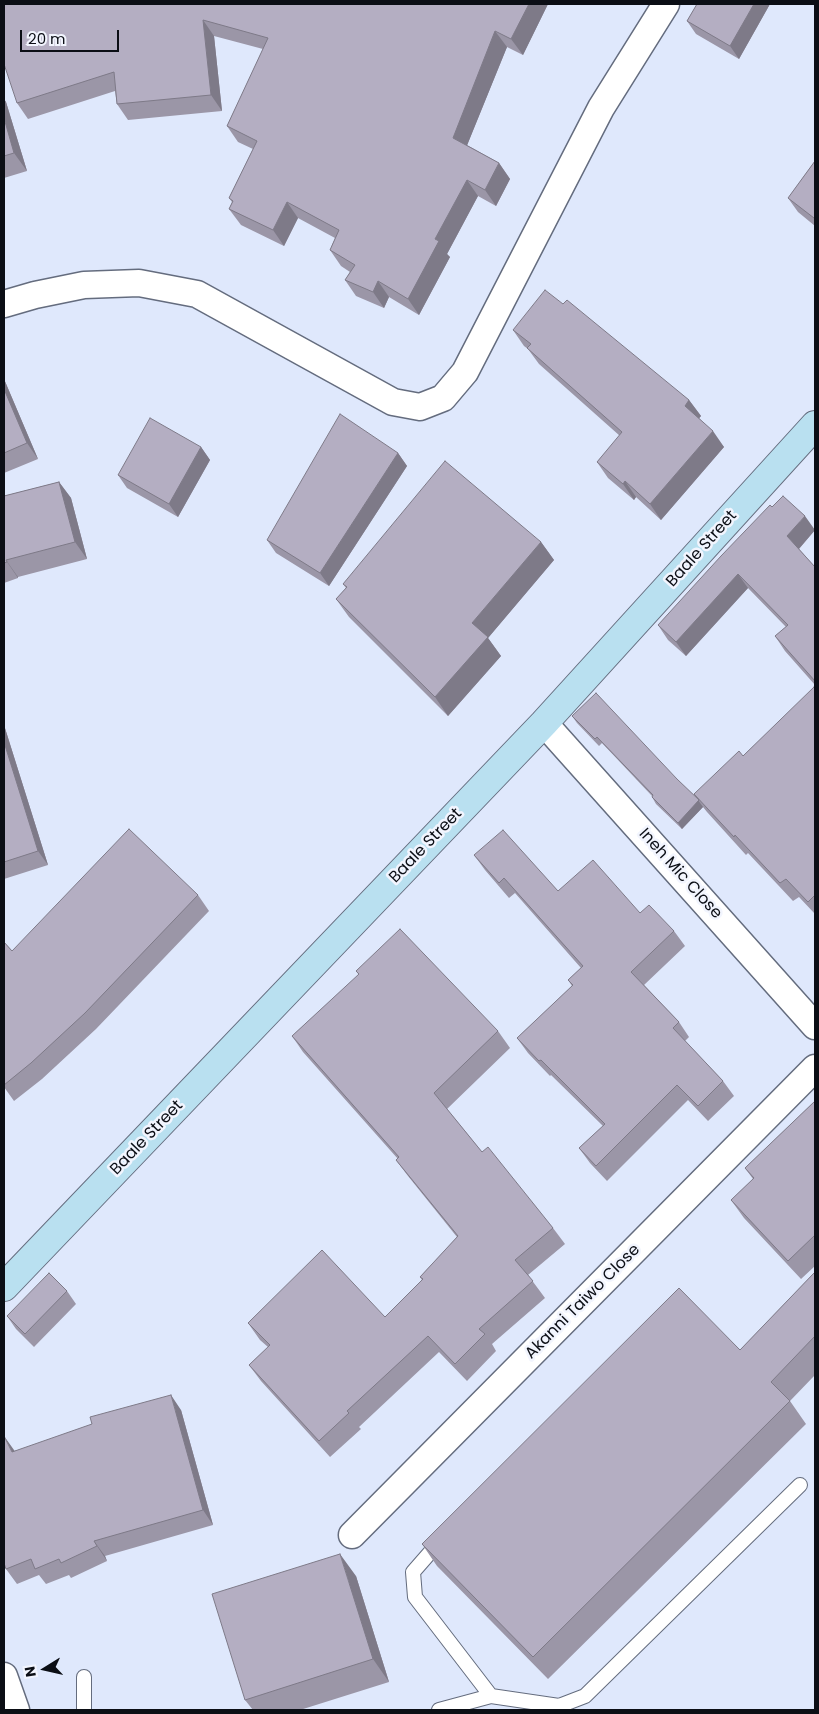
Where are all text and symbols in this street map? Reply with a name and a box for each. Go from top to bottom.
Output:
scale bar [22,20,121,52]
text: 20 m [28,28,66,49]
street label: Baale Street [663,507,741,591]
street label: Baale Street [386,805,466,887]
street label: Ineh Mic Close [634,825,726,923]
street label: Baale Street [107,1097,187,1179]
street label: Akanni Taiwo Close [522,1241,644,1363]
north arrow [20,1644,70,1694]
text: N [19,1665,41,1679]

